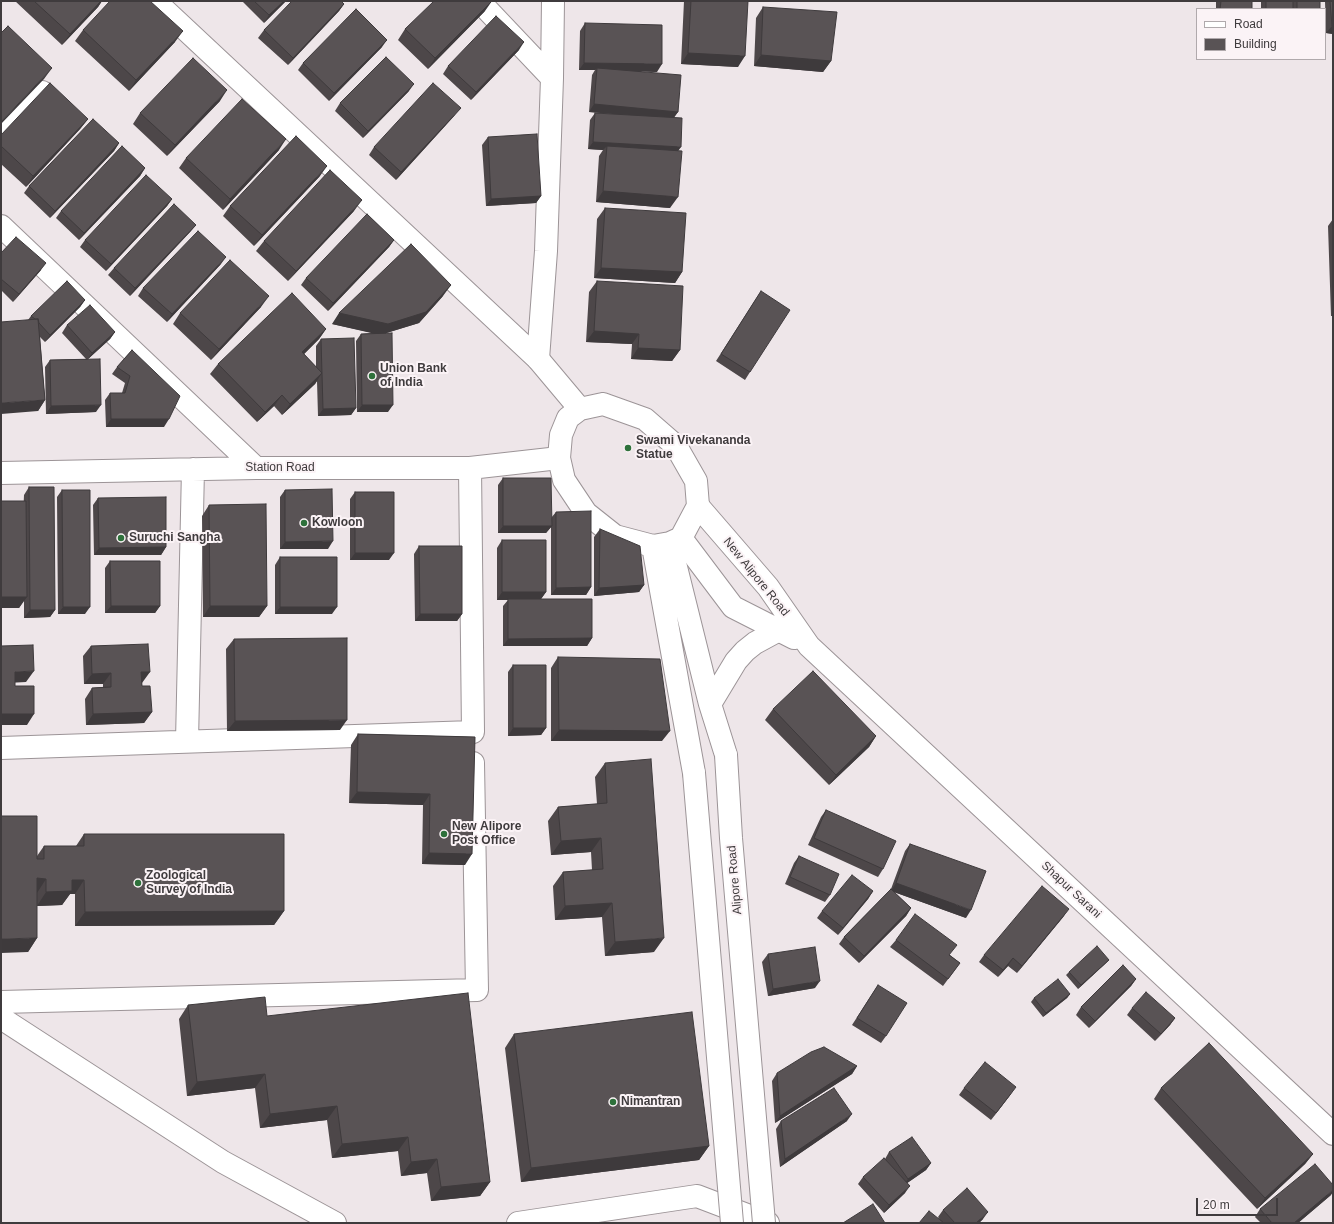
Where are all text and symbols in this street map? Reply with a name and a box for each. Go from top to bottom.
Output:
legend [1196,8,1326,60]
text: Road [1234,17,1263,31]
text: Building [1234,37,1277,51]
place label: Union Bank of India [380,362,447,390]
marker: Union Bank of India [367,371,377,381]
place label: Swami Vivekananda Statue [636,434,751,462]
marker: Swami Vivekananda Statue [623,443,633,453]
street label: Station Road [245,461,315,475]
place label: Kowloon [312,516,363,530]
marker: Kowloon [299,518,309,528]
place label: Suruchi Sangha [129,531,220,545]
marker: Suruchi Sangha [116,533,126,543]
street label: New Alipore Road [720,535,792,619]
place label: New Alipore Post Office [452,820,521,848]
marker: New Alipore Post Office [439,829,449,839]
street label: Alipore Road [725,845,745,915]
street label: Shapur Sarani [1038,859,1104,921]
place label: Zoological Survey of India [146,869,232,897]
marker: Zoological Survey of India [133,878,143,888]
place label: Nimantran [621,1095,680,1109]
marker: Nimantran [608,1097,618,1107]
scale bar [1198,1190,1280,1216]
text: 20 m [1203,1198,1230,1212]

